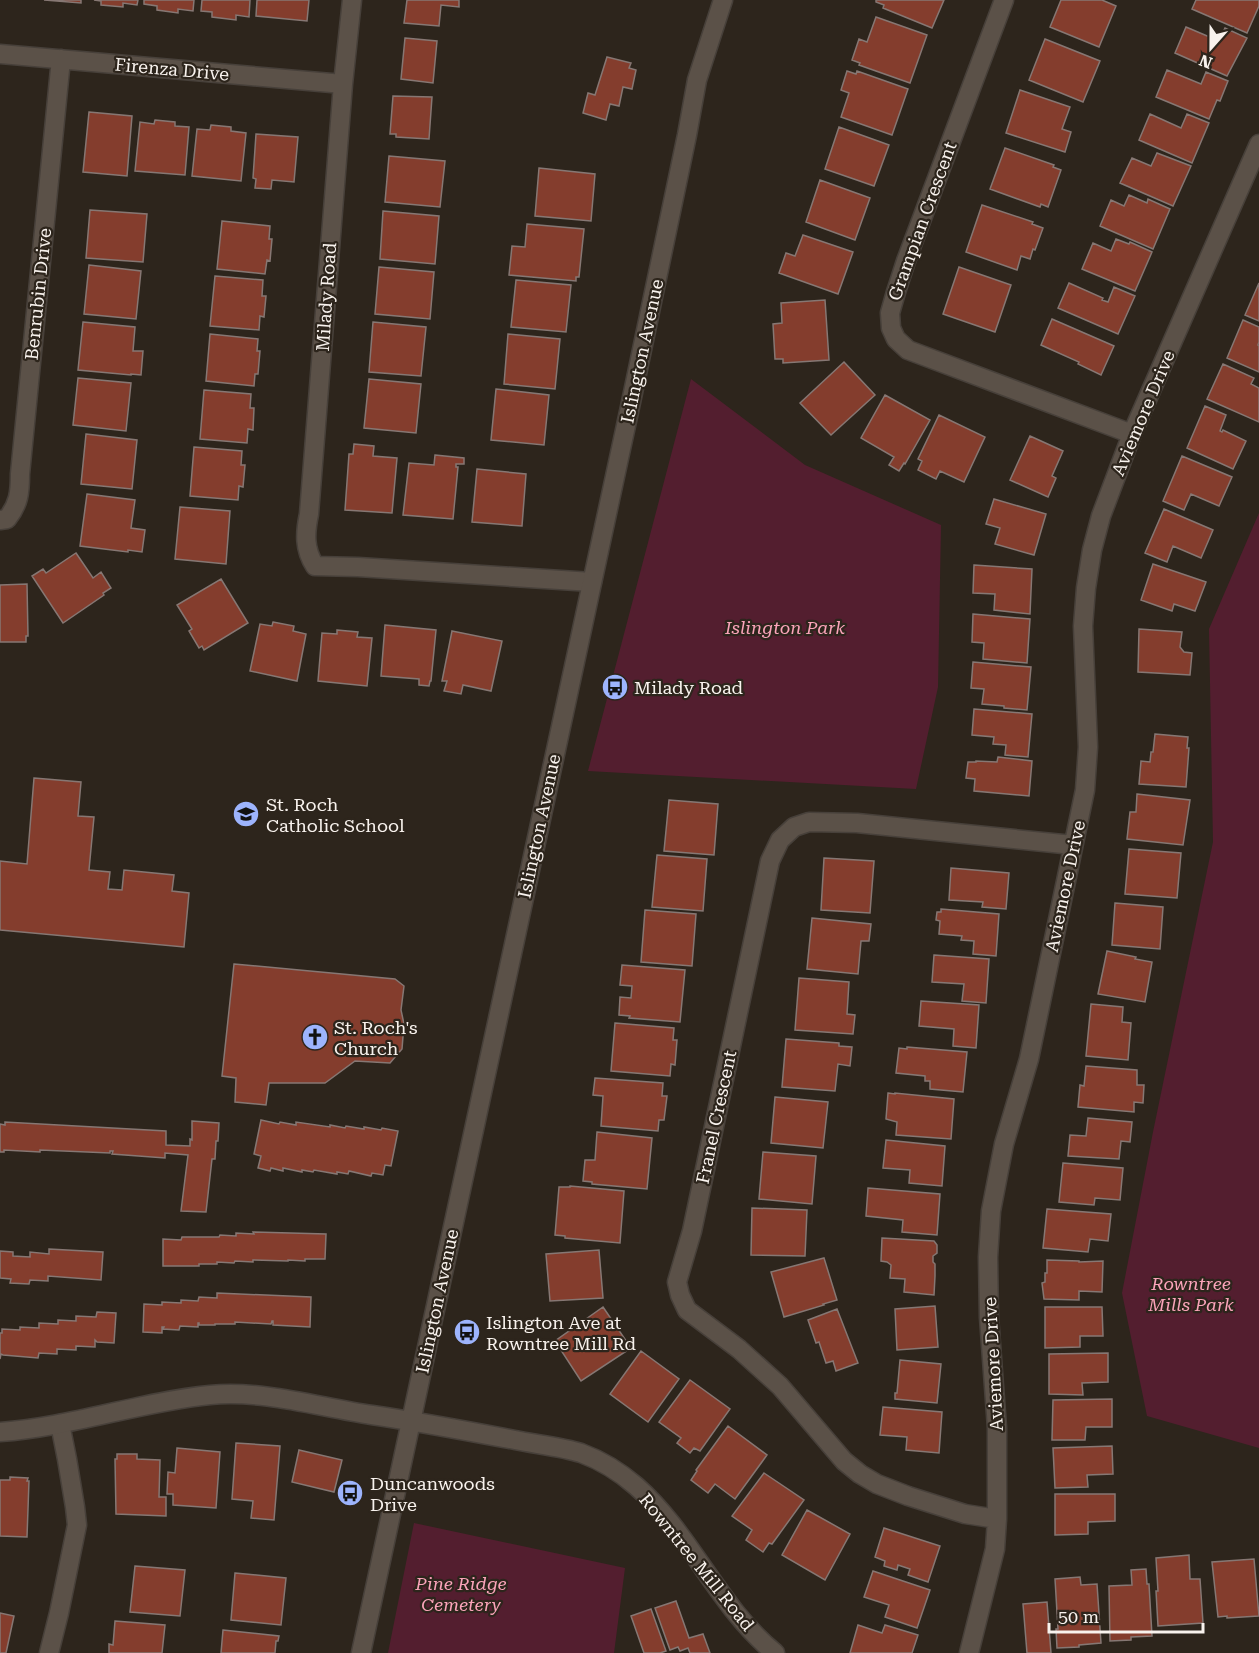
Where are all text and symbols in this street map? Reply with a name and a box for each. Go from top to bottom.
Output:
north arrow [1181,18,1241,78]
text: N [1197,50,1215,73]
street label: Firenza Drive [114,54,230,84]
street label: Grampian Crescent [883,138,961,303]
street label: Benrubin Drive [21,227,55,361]
street label: Milady Road [312,241,340,352]
street label: Islington Avenue [616,277,668,425]
street label: Aviemore Drive [1107,347,1179,479]
park label: Islington Park [724,617,845,638]
bus stop icon: Milady Road [600,672,630,702]
place label: Milady Road [634,677,743,698]
street label: Islington Avenue [513,752,565,900]
place label: St. Roch Catholic School [266,794,405,836]
school or university icon: St. Roch Catholic School [231,799,261,829]
street label: Aviemore Drive [1041,818,1089,954]
place label: St. Roch's Church [334,1017,418,1059]
church icon: St. Roch's Church [300,1022,330,1052]
street label: Franel Crescent [692,1048,740,1186]
street label: Islington Avenue [411,1227,463,1375]
park label: Rowntree Mills Park [1147,1273,1234,1315]
street label: Aviemore Drive [979,1296,1007,1432]
place label: Islington Ave at Rowntree Mill Rd [486,1312,637,1354]
bus stop icon: Islington Ave at Rowntree Mill Rd [452,1317,482,1347]
place label: Duncanwoods Drive [370,1473,495,1515]
bus stop icon: Duncanwoods Drive [335,1478,365,1508]
street label: Rowntree Mill Road [635,1489,759,1635]
park label: Pine Ridge Cemetery [414,1573,507,1615]
scale bar [1049,1596,1204,1634]
text: 50 m [1058,1606,1099,1627]

